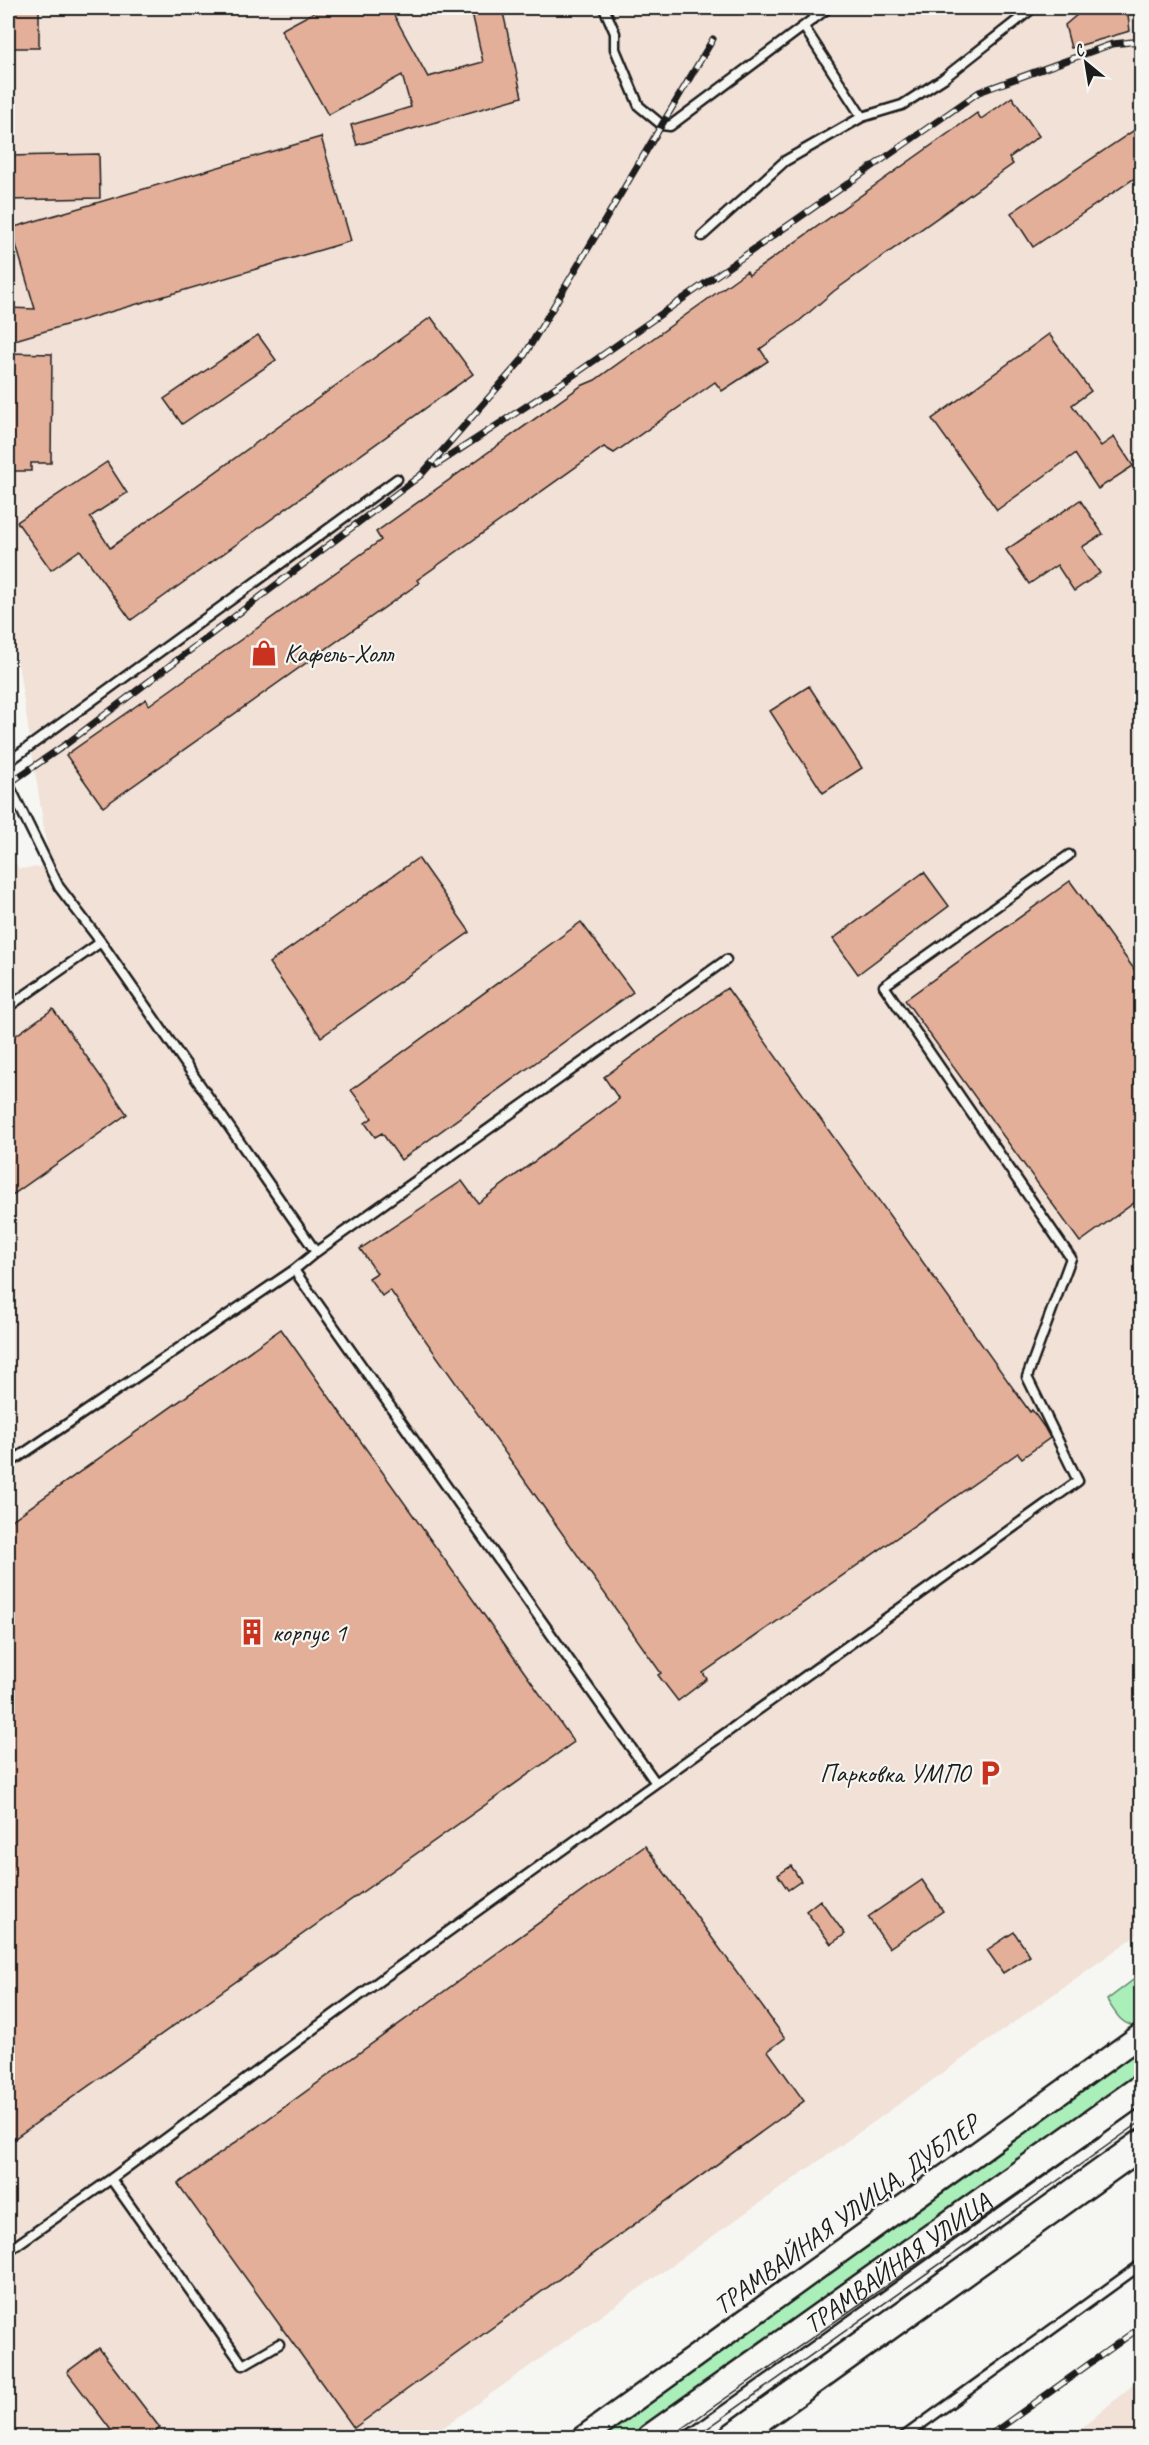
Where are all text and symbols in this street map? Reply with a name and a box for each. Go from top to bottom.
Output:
north arrow [1056,33,1116,93]
text: С [1071,39,1089,62]
place label: Кафель-Холл [284,637,395,670]
shop icon: Кафель-Холл [249,638,279,668]
place label: корпус 1 [272,1616,348,1649]
building icon: корпус 1 [237,1617,267,1647]
place label: Парковка УМПО [820,1757,973,1790]
parking icon: Парковка УМПО [975,1758,1005,1788]
street label: ТРАМВАЙНАЯ УЛИЦА, ДУБЛЕР [707,2107,985,2321]
street label: ТРАМВАЙНАЯ УЛИЦА [797,2187,995,2339]

